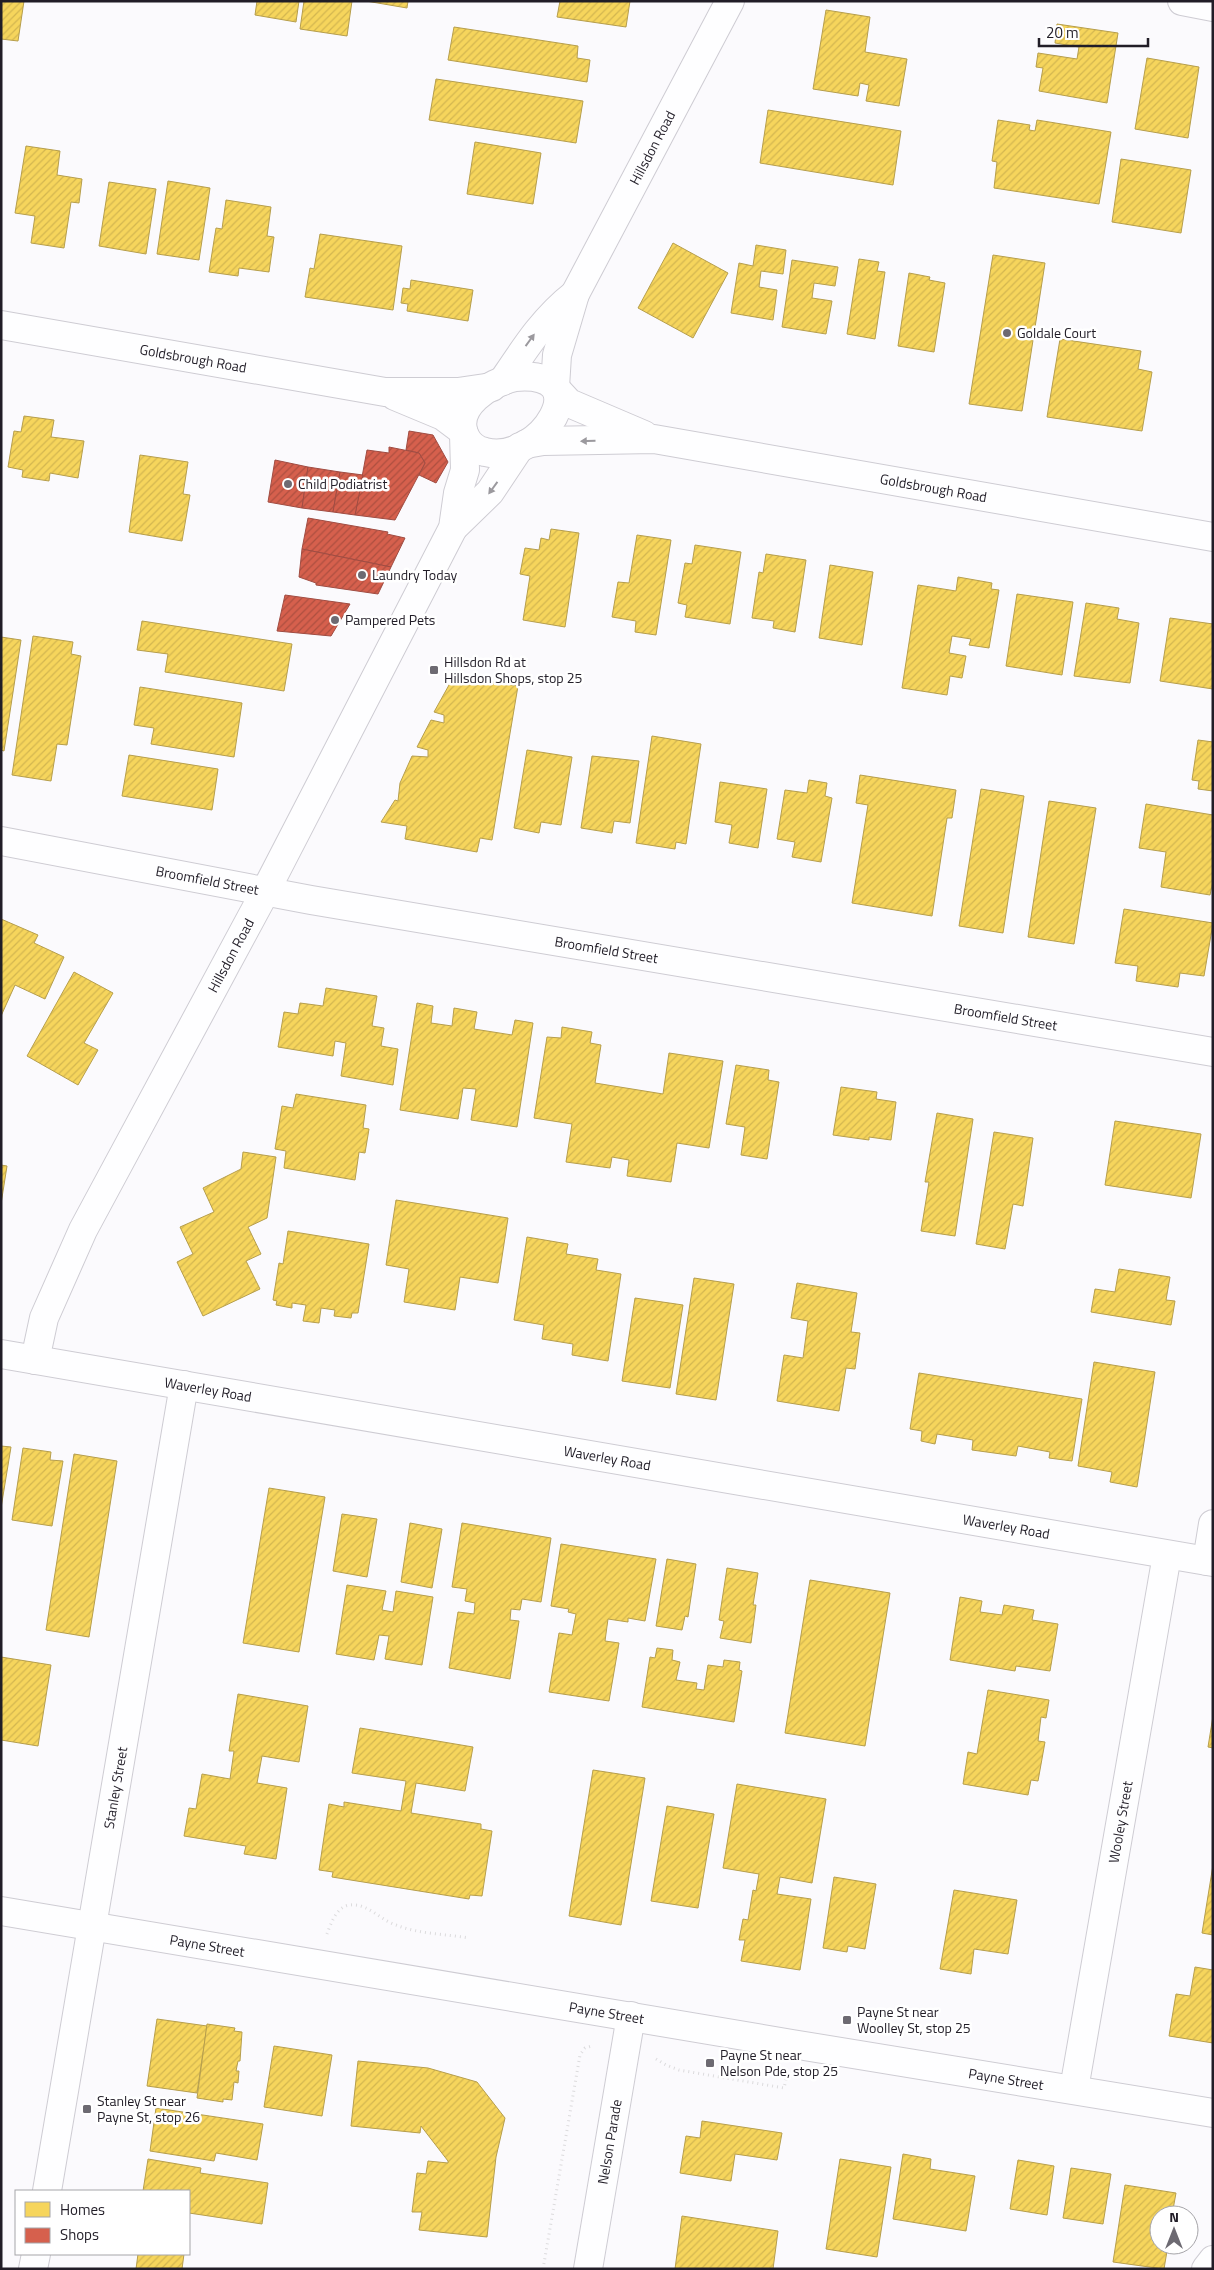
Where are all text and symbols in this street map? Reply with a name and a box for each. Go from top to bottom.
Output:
scale bar [1039,15,1148,47]
text: 20 m [1046,21,1079,44]
street label: Hillsdon Road [624,107,680,188]
place label: Goldale Court [1017,322,1096,343]
marker: Goldale Court [1001,327,1013,339]
one-way arrow [525,333,535,347]
street label: Goldsbrough Road [138,338,248,378]
one-way arrow [580,437,596,445]
street label: Goldsbrough Road [878,468,989,507]
place label: Child Podiatrist [298,473,387,494]
marker: Child Podiatrist [282,478,294,490]
one-way arrow [488,481,498,495]
place label: Laundry Today [372,564,458,585]
marker: Laundry Today [356,569,368,581]
place label: Pampered Pets [345,609,435,630]
marker: Pampered Pets [329,614,341,626]
place label: Hillsdon Rd at Hillsdon Shops, stop 25 [444,651,583,688]
marker: Hillsdon Rd at Hillsdon Shops, stop 25 [428,664,440,676]
street label: Broomfield Street [154,860,261,900]
street label: Hillsdon Road [202,914,259,996]
street label: Broomfield Street [553,930,660,968]
street label: Broomfield Street [952,998,1059,1036]
street label: Waverley Road [163,1371,253,1407]
street label: Waverley Road [562,1440,652,1475]
street label: Waverley Road [961,1508,1052,1544]
street label: Stanley Street [98,1745,132,1830]
street label: Wooley Street [1103,1779,1137,1865]
street label: Payne Street [168,1929,246,1962]
street label: Payne Street [567,1996,646,2029]
place label: Payne St near Woolley St, stop 25 [857,2001,971,2038]
marker: Payne St near Woolley St, stop 25 [841,2014,853,2026]
place label: Payne St near Nelson Pde, stop 25 [720,2044,838,2081]
marker: Payne St near Nelson Pde, stop 25 [704,2057,716,2069]
street label: Payne Street [967,2062,1045,2095]
place label: Stanley St near Payne St, stop 26 [97,2090,200,2127]
street label: Nelson Parade [592,2098,627,2186]
marker: Stanley St near Payne St, stop 26 [81,2103,93,2115]
legend [15,2190,190,2255]
text: Homes [60,2198,105,2221]
north arrow [1149,2205,1199,2255]
text: N [1169,2206,1179,2227]
text: Shops [60,2223,99,2246]

